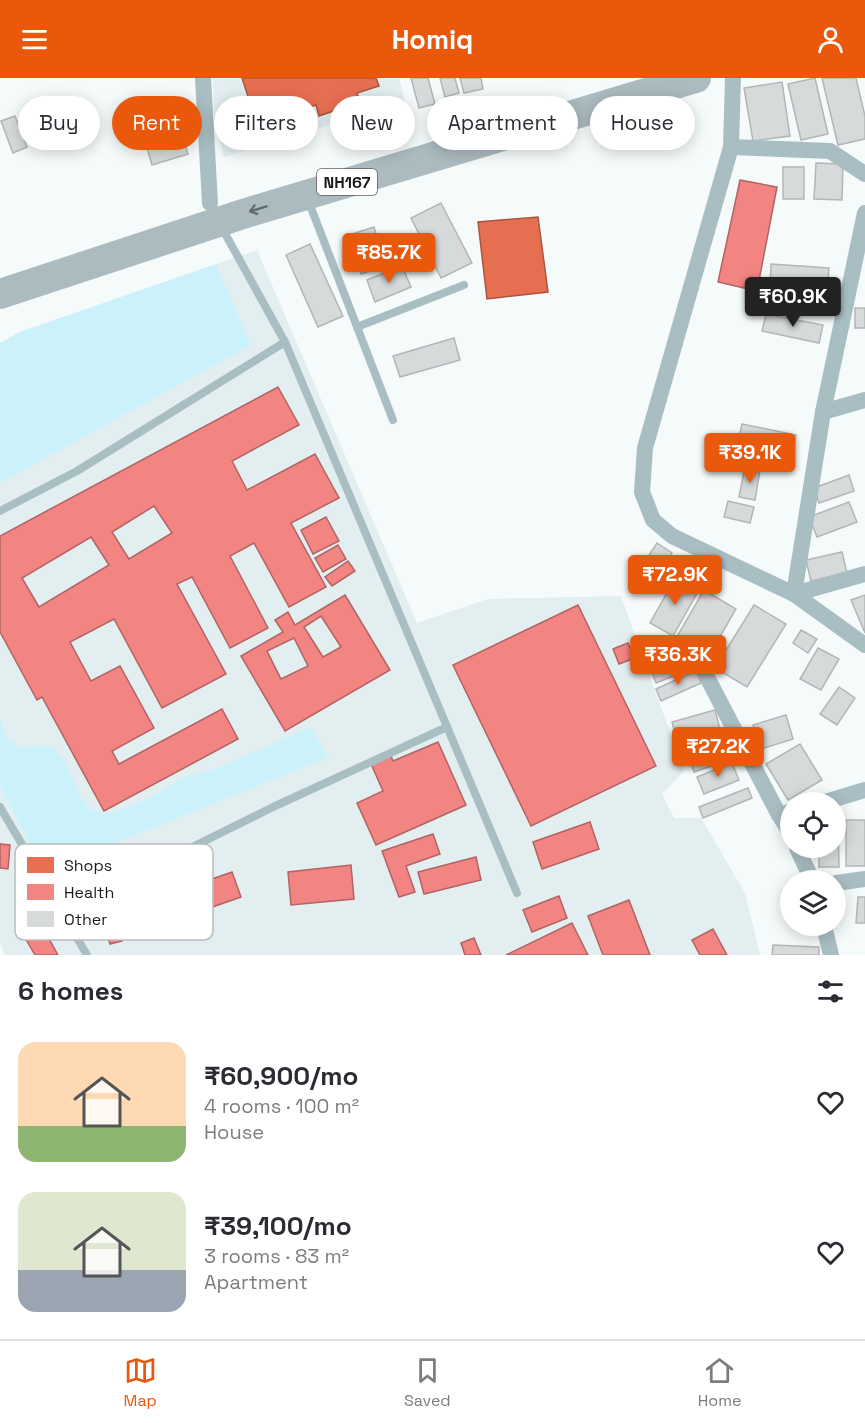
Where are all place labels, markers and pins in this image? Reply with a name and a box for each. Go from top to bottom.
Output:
pin: ₹85.7K [340,233,438,284]
pin: ₹60.9K [744,277,842,328]
pin: ₹39.1K [701,433,799,484]
pin: ₹72.9K [626,555,724,606]
pin: ₹36.3K [629,635,727,686]
pin: ₹27.2K [669,727,767,778]

